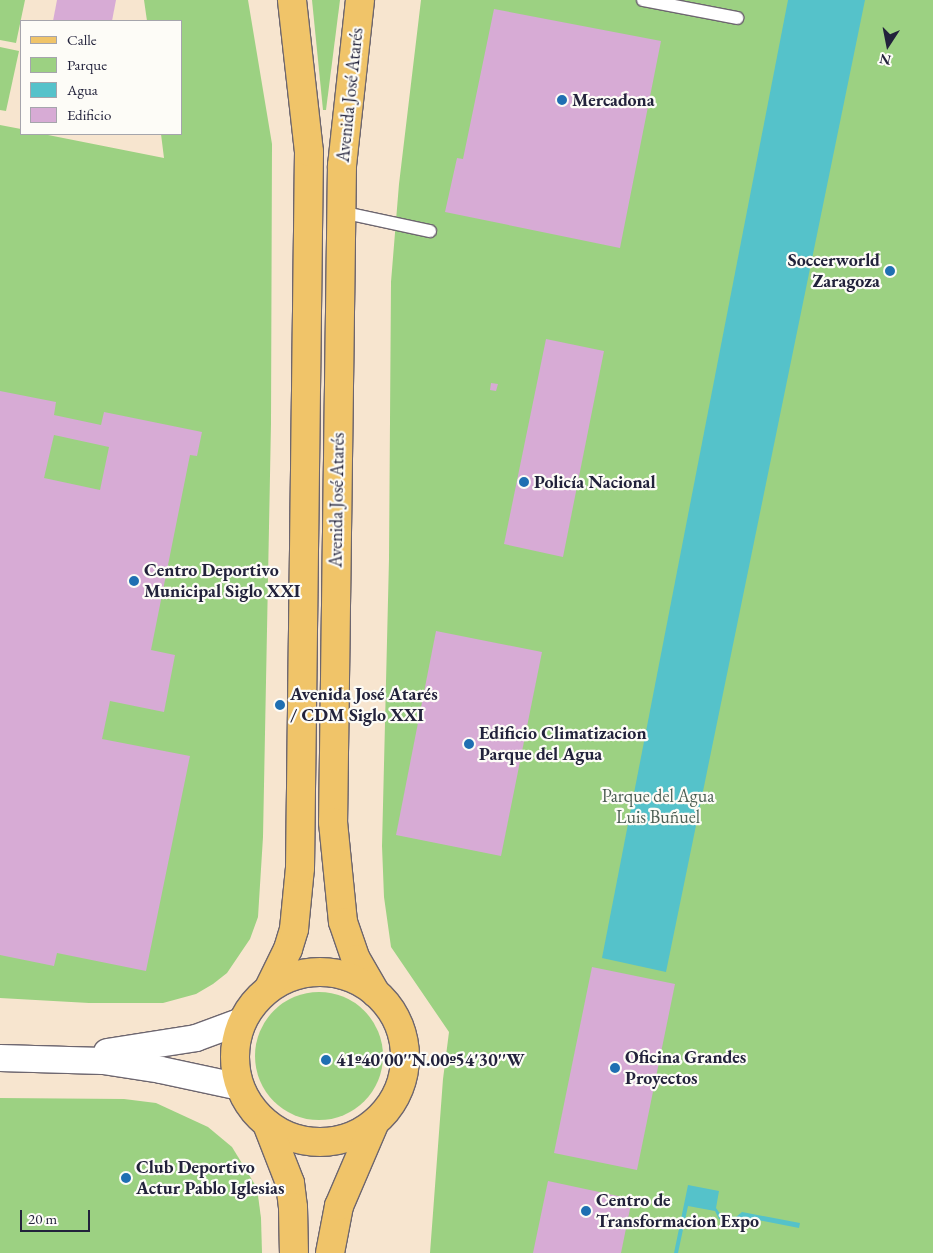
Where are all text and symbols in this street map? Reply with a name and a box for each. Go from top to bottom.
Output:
legend [20,20,182,135]
north arrow [863,20,913,70]
street label: Avenida José Atarés [332,27,368,163]
text: Calle [67,30,97,49]
text: N [878,50,892,70]
text: Parque [67,55,107,74]
text: Agua [67,80,98,99]
place label: Mercadona [572,89,655,111]
marker: Mercadona [556,94,568,106]
text: Edificio [67,105,111,124]
place label: Soccerworld Zaragoza [788,250,880,292]
marker: Soccerworld Zaragoza [884,265,896,277]
street label: Avenida José Atarés [325,432,349,568]
place label: Policía Nacional [534,471,656,493]
marker: Policía Nacional [518,476,530,488]
place label: Centro Deportivo Municipal Siglo XXI [144,560,300,602]
marker: Centro Deportivo Municipal Siglo XXI [128,575,140,587]
place label: Avenida José Atarés / CDM Siglo XXI [290,684,438,726]
marker: Avenida José Atarés / CDM Siglo XXI [274,699,286,711]
place label: Edificio Climatizacion Parque del Agua [479,723,647,766]
marker: Edificio Climatizacion Parque del Agua [463,738,475,750]
park label: Parque del Agua Luis Buñuel [602,786,714,829]
place label: Oficina Grandes Proyectos [625,1047,746,1090]
place label: 41º40'00''N.00º54'30''W [336,1049,525,1071]
marker: 41º40'00''N.00º54'30''W [320,1054,332,1066]
marker: Oficina Grandes Proyectos [609,1062,621,1074]
place label: Club Deportivo Actur Pablo Iglesias [136,1157,284,1200]
marker: Club Deportivo Actur Pablo Iglesias [120,1172,132,1184]
place label: Centro de Transformacion Expo [596,1190,759,1232]
scale bar [22,1200,92,1232]
marker: Centro de Transformacion Expo [580,1205,592,1217]
text: 20 m [28,1209,57,1228]

